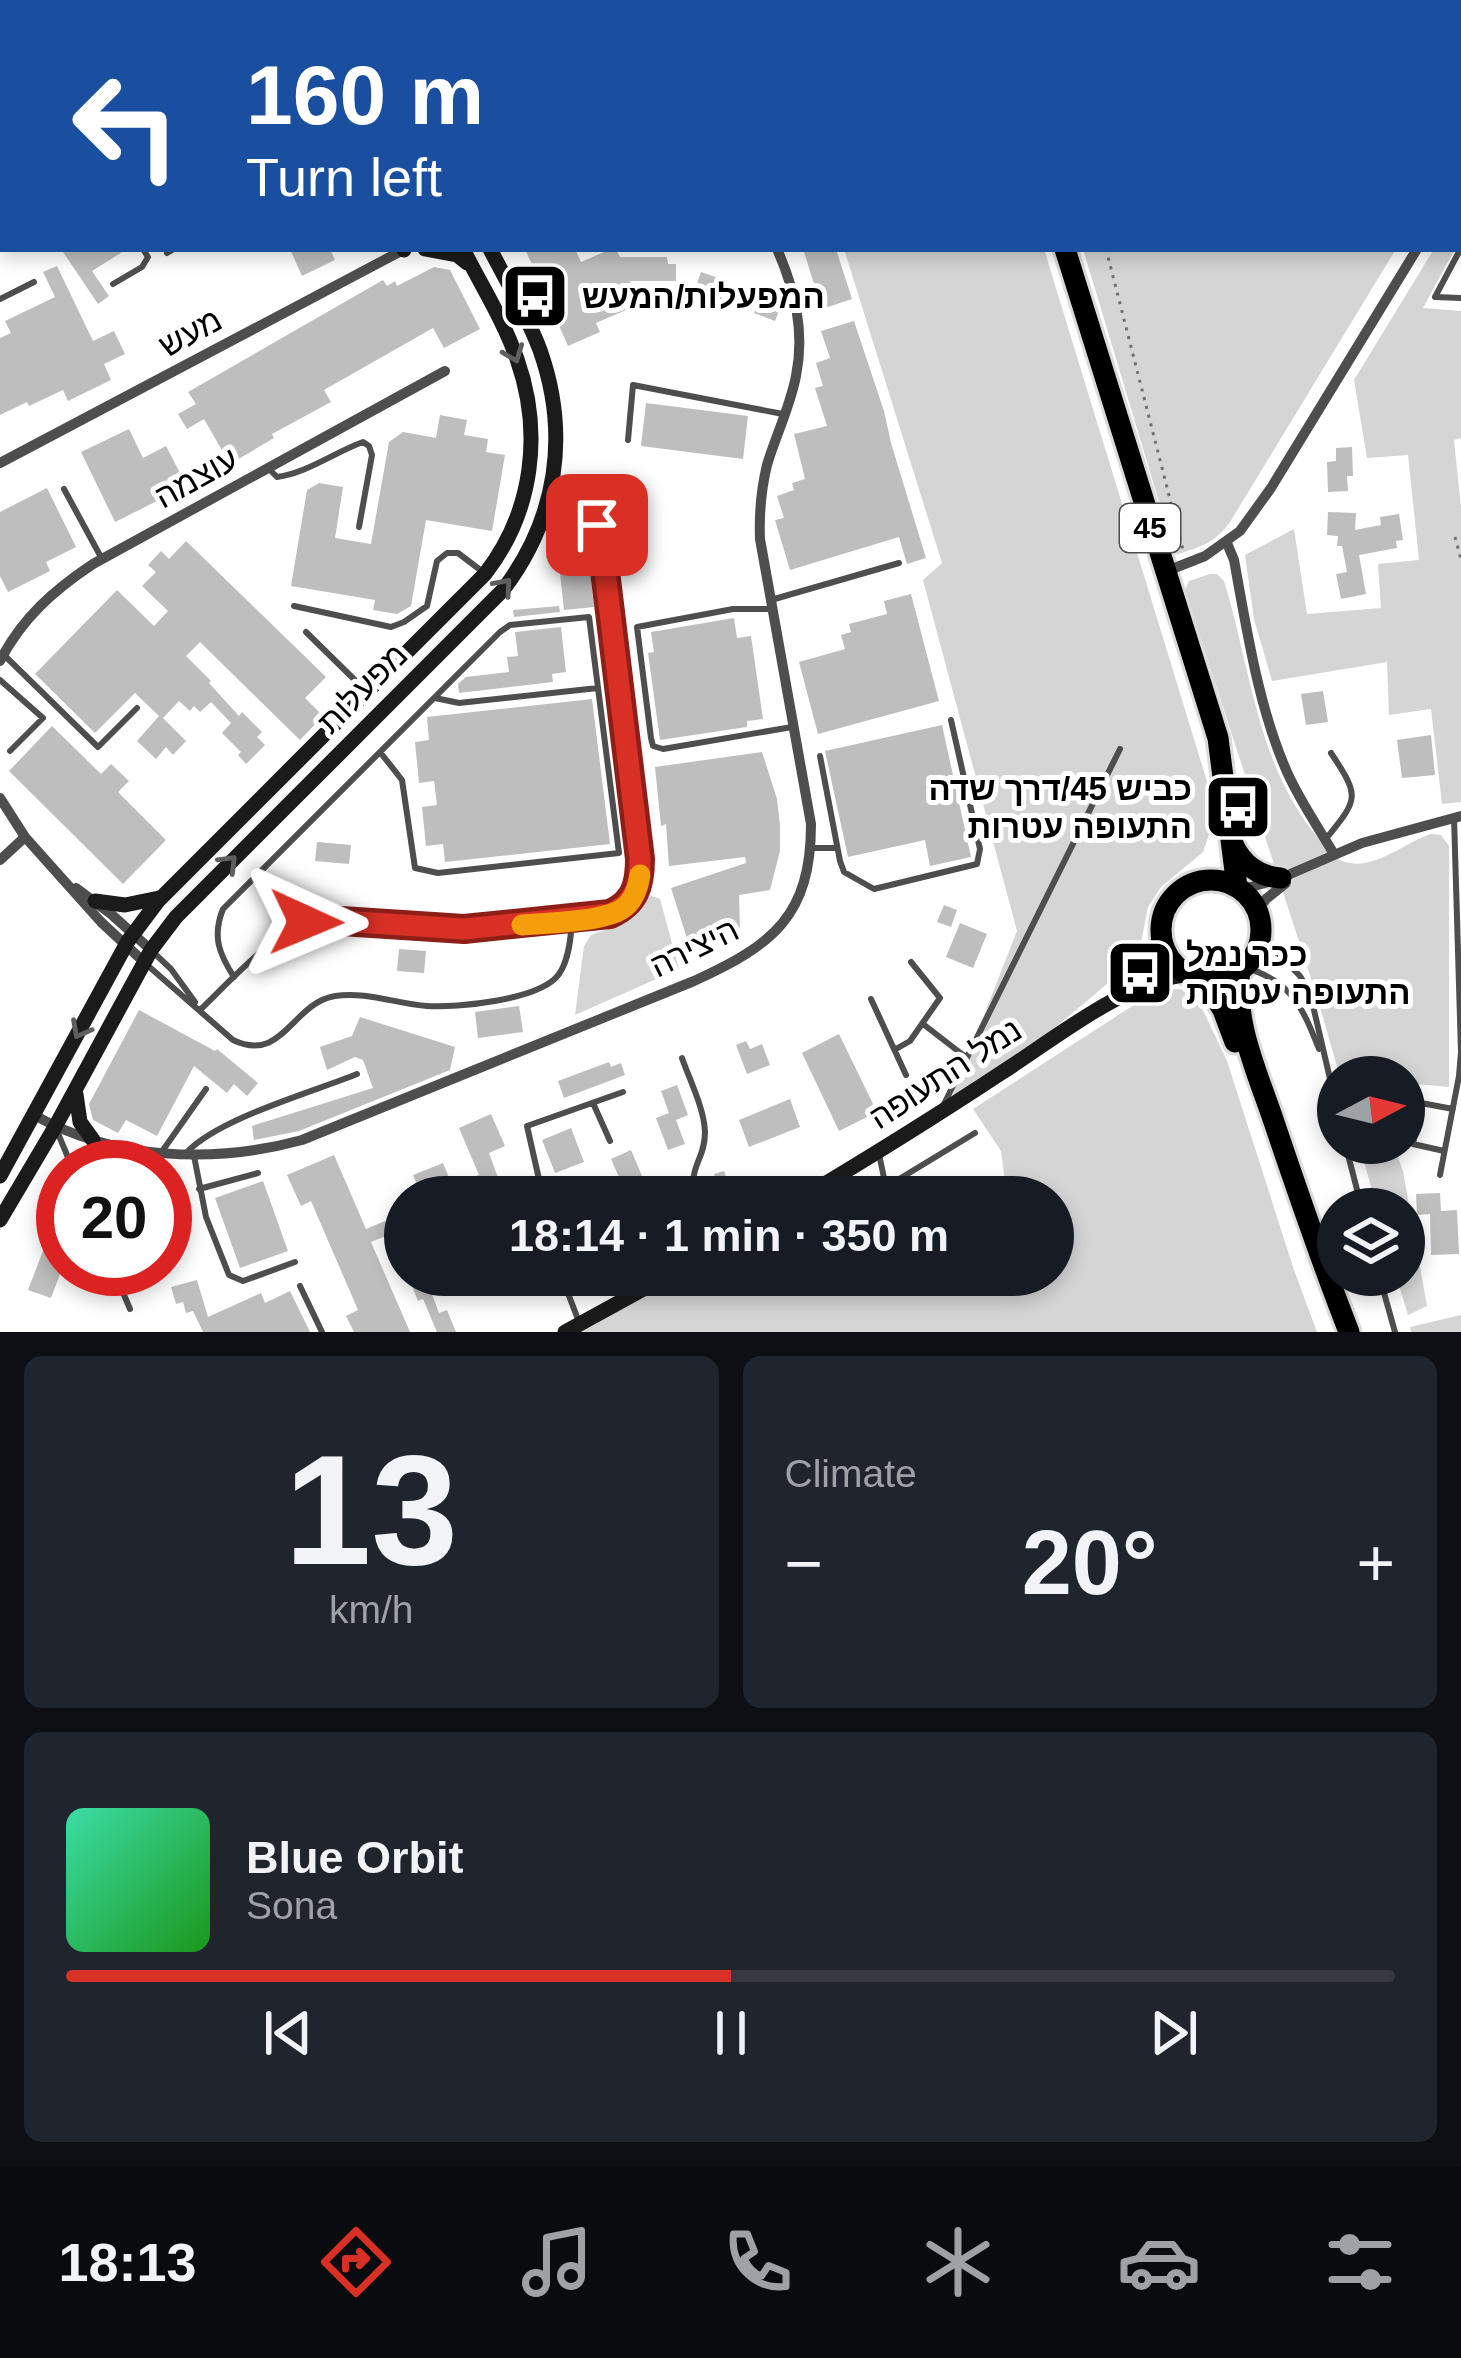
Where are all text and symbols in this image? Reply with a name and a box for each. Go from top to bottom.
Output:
icon: left [48,48,204,204]
text: 160 m [246,48,484,142]
text: Turn left [246,147,442,207]
bus stop icon: המפעלות/המעש [500,261,570,331]
place label: המפעלות/המעש [582,278,825,315]
street label: מעש [153,301,228,364]
one-way arrow [500,342,525,363]
street label: עוצמה [148,440,244,515]
pin [546,474,648,576]
icon: arrive [564,492,630,558]
road number: 45 [1120,504,1180,552]
one-way arrow [489,578,511,600]
street label: מפעלות [310,636,415,741]
place label: כביש 45/דרך שדה התעופה עטרות [929,770,1192,845]
bus stop icon: כביש 45/דרך שדה התעופה עטרות [1203,772,1273,842]
one-way arrow [215,855,237,877]
position arrow [243,859,369,985]
street label: היצירה [644,910,744,985]
place label: ככר נמל התעופה עטרות [1186,936,1410,1011]
bus stop icon: ככר נמל התעופה עטרות [1105,938,1175,1008]
street label: נמל התעופה [862,1011,1028,1136]
one-way arrow [71,1017,94,1038]
north arrow [1317,1056,1425,1164]
map controls [1317,1056,1425,1296]
speed limit sign: 20 [36,1140,192,1296]
button: layers [1317,1188,1425,1296]
text: 18:14 · 1 min · 350 m [509,1210,949,1261]
text: 13 [284,1423,458,1597]
text: Climate [785,1452,917,1495]
text: 20° [1022,1513,1158,1613]
text: − [785,1526,823,1600]
text: + [1356,1526,1395,1600]
text: km/h [329,1588,414,1631]
text: Blue Orbit [246,1832,464,1883]
text: Sona [246,1884,337,1927]
icon: previous [255,2000,321,2066]
icon: pause [698,2000,764,2066]
icon: next [1141,2000,1207,2066]
icon: directions [314,2220,398,2304]
icon: music [515,2220,599,2304]
icon: phone [716,2220,800,2304]
icon: climate [916,2220,1000,2304]
icon: car [1117,2220,1201,2304]
icon: filters [1318,2220,1402,2304]
text: 18:13 [58,2232,197,2292]

